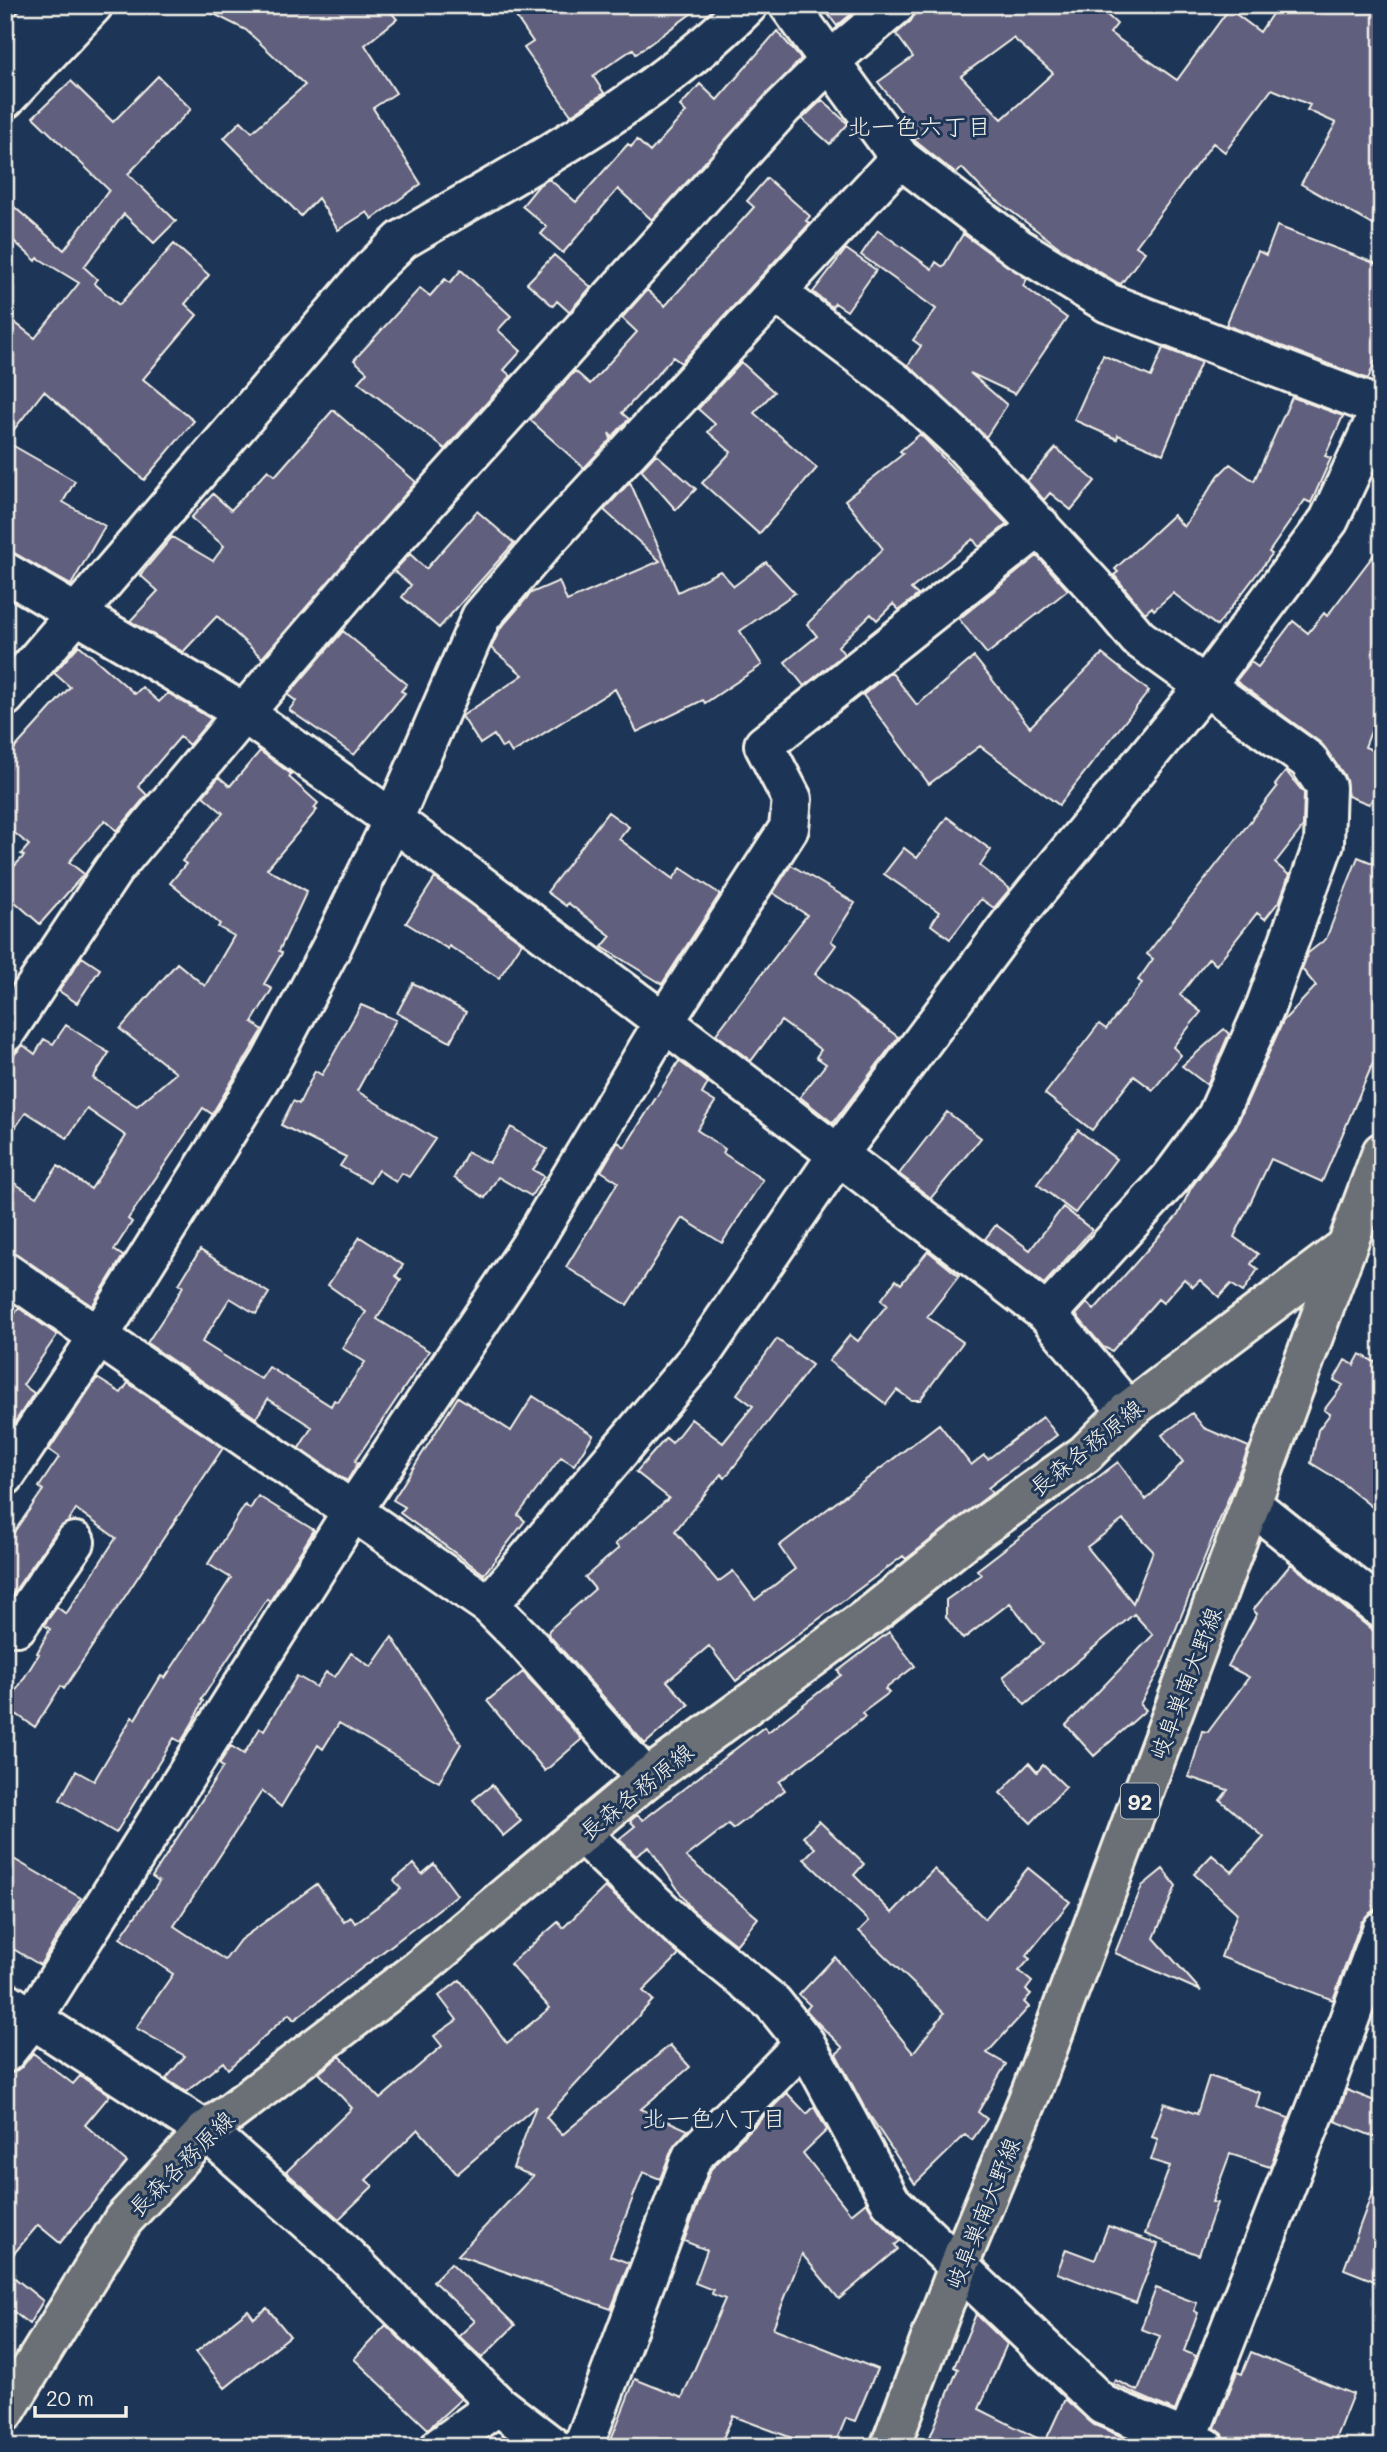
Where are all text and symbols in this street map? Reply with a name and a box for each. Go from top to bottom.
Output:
district label: 北一色六丁目 [847,110,991,141]
street label: 長森各務原線 [1023,1392,1149,1502]
street label: 岐阜巣南大野線 [1142,1602,1228,1764]
street label: 長森各務原線 [573,1736,699,1846]
road number: 92 [1121,1784,1159,1818]
district label: 北一色八丁目 [642,2102,786,2133]
street label: 長森各務原線 [122,2104,240,2222]
street label: 岐阜巣南大野線 [938,2133,1026,2293]
scale bar [35,2375,126,2419]
text: 20 m [46,2384,94,2411]

